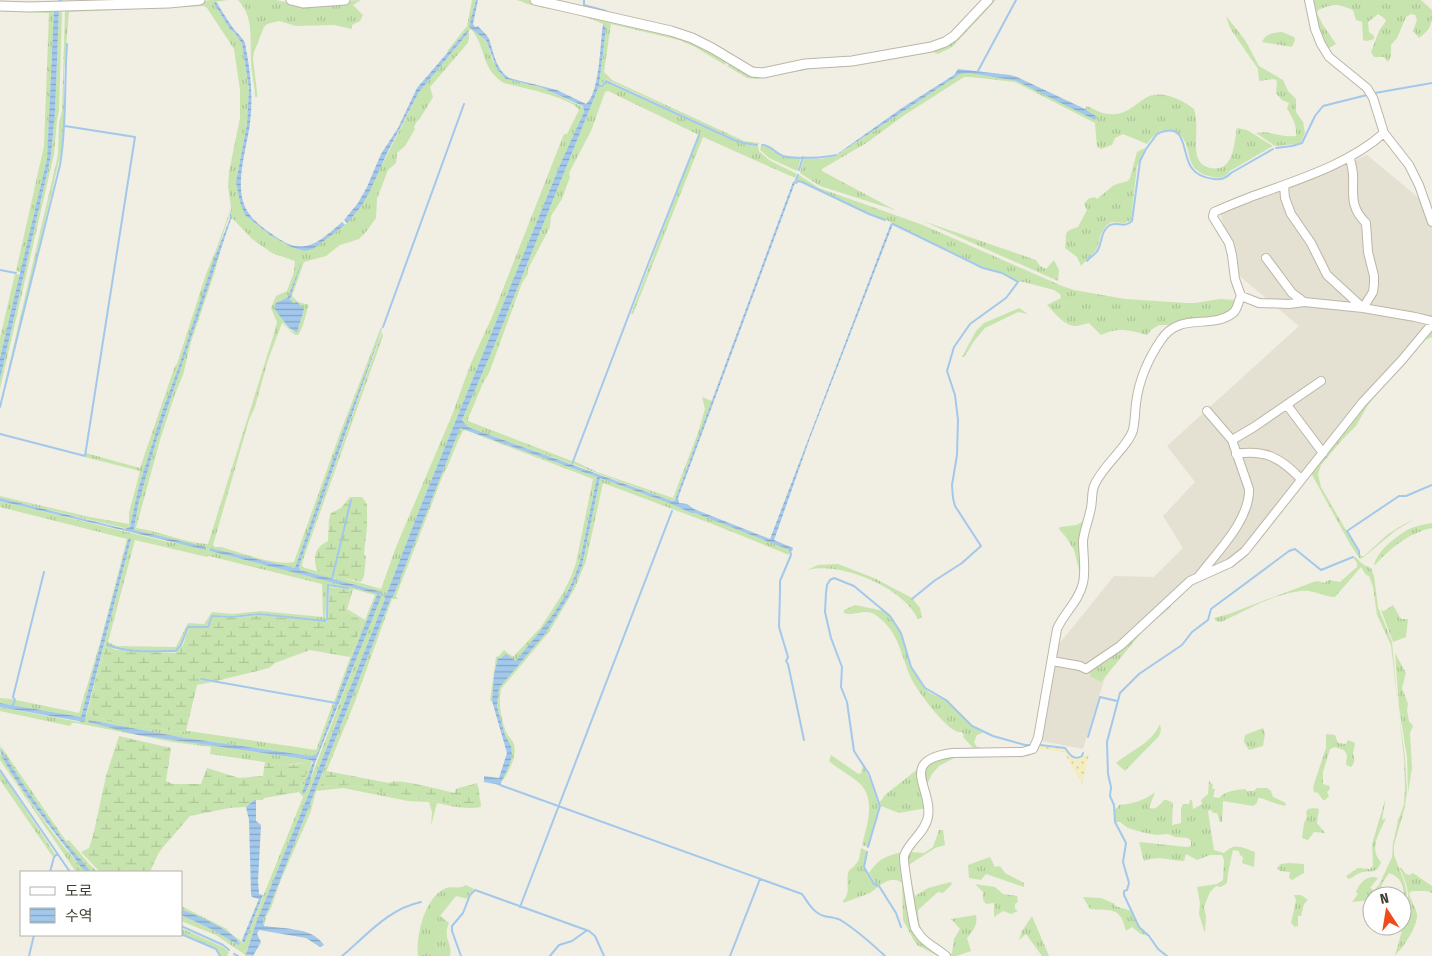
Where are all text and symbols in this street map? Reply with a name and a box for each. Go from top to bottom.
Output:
legend [20,871,182,936]
text: 도로 [65,882,93,900]
north arrow [1362,886,1412,936]
text: N [1379,890,1390,908]
text: 수역 [65,907,93,925]

